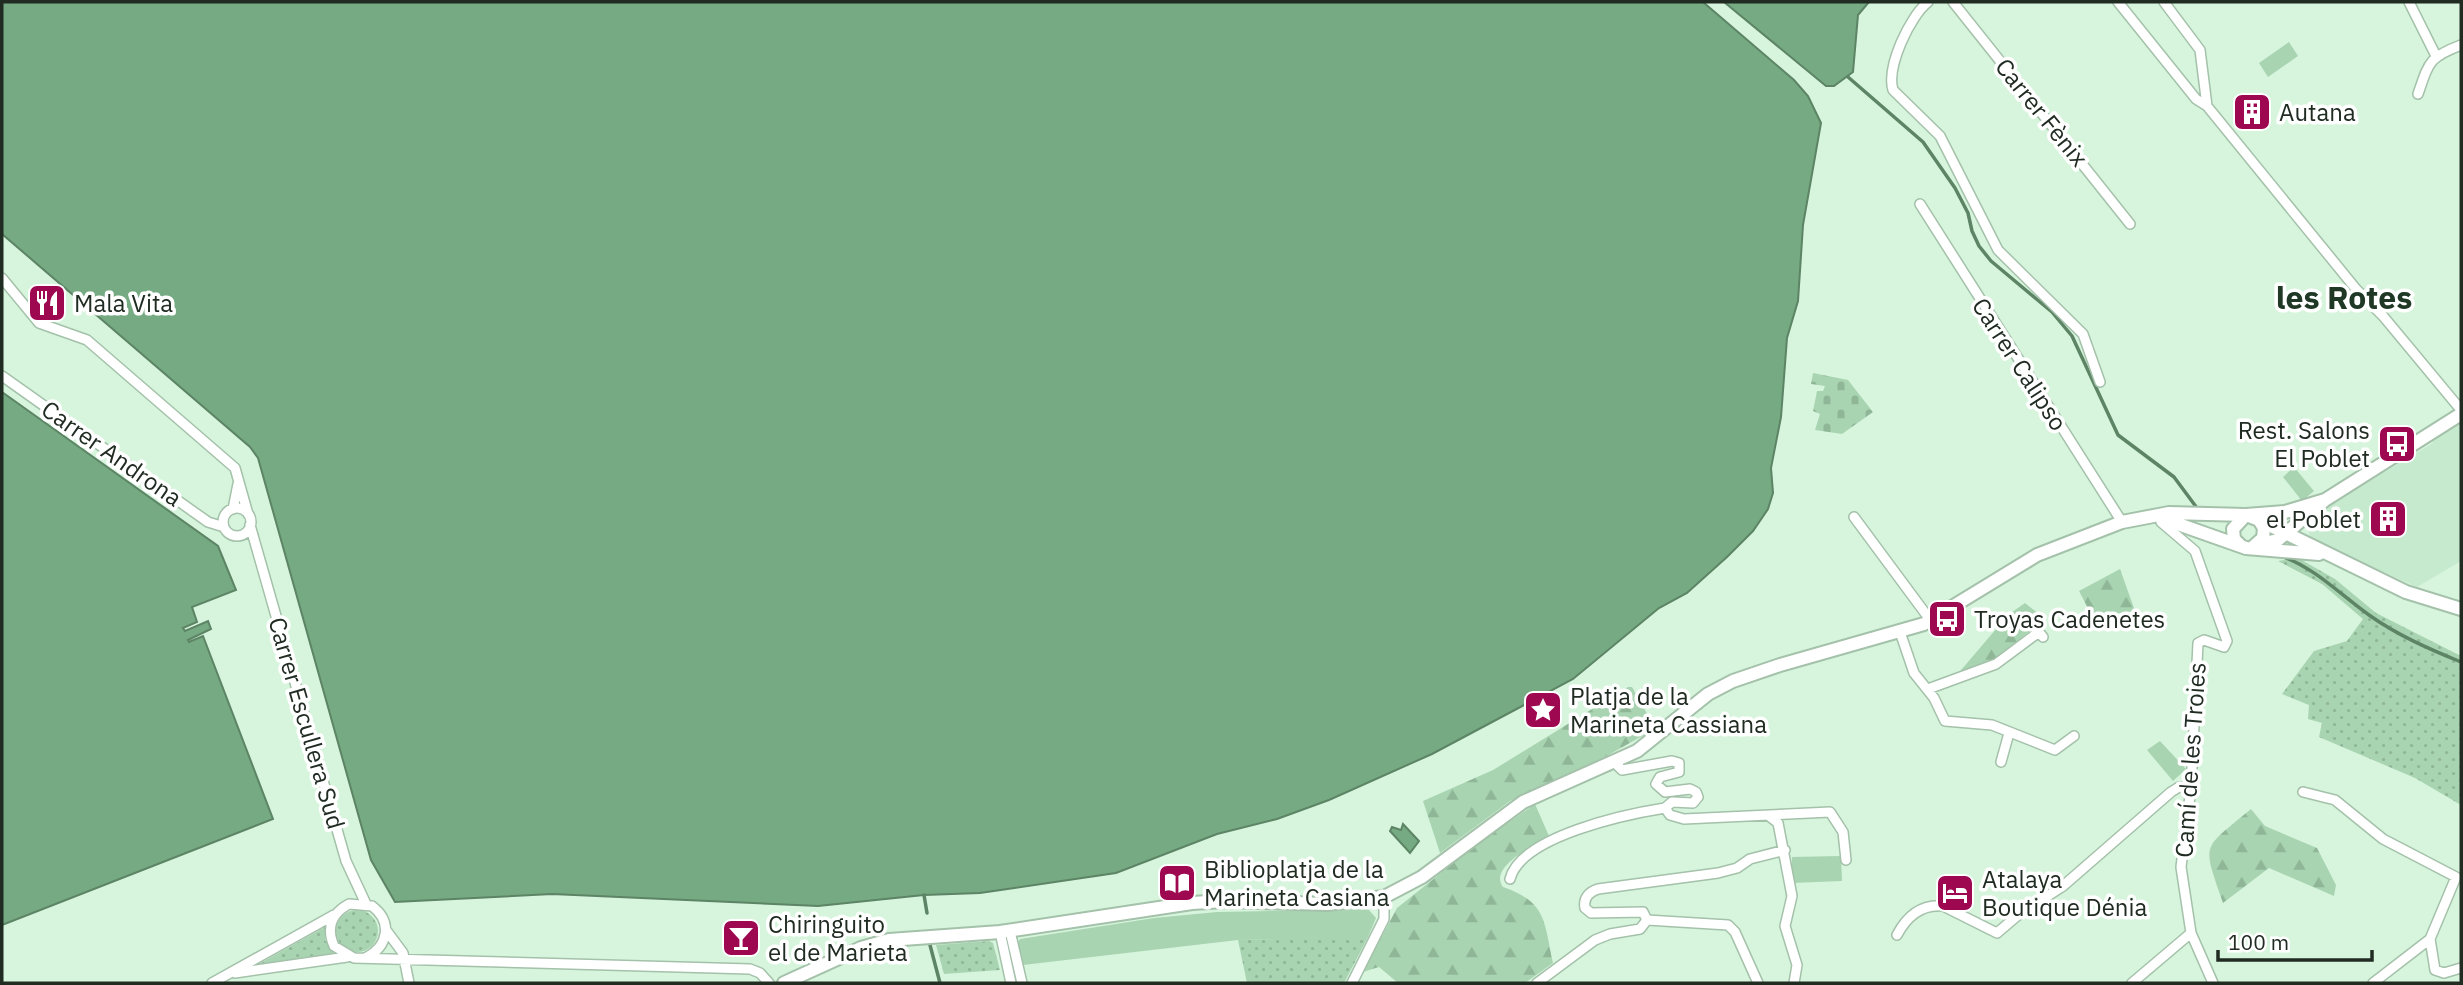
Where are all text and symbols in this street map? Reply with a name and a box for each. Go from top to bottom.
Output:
street label: Carrer Fènix [1988,51,2096,173]
building icon: Autana [2231,91,2273,133]
place label: Autana [2279,96,2356,128]
district label: les Rotes [2276,276,2412,318]
restaurant icon: Mala Vita [26,282,68,324]
place label: Mala Vita [74,287,173,319]
street label: Carrer Calipso [1965,291,2075,437]
street label: Carrer Androna [35,393,189,513]
place label: Rest. Salons El Poblet [2238,414,2370,474]
bus stop icon: Rest. Salons El Poblet [2376,423,2418,465]
building icon: el Poblet [2367,498,2409,540]
place label: el Poblet [2266,503,2361,535]
bus stop icon: Troyas Cadenetes [1926,598,1968,640]
place label: Troyas Cadenetes [1974,603,2165,635]
street label: Carrer Escullera Sud [261,613,353,833]
street label: Camí de les Troies [2167,661,2213,859]
place label: Platja de la Marineta Cassiana [1570,680,1767,740]
place icon: Platja de la Marineta Cassiana [1522,689,1564,731]
place label: Biblioplatja de la Marineta Casiana [1204,853,1390,913]
library icon: Biblioplatja de la Marineta Casiana [1156,862,1198,904]
place label: Atalaya Boutique Dénia [1982,863,2147,923]
hotel icon: Atalaya Boutique Dénia [1934,872,1976,914]
place label: Chiringuito el de Marieta [768,908,908,968]
bar icon: Chiringuito el de Marieta [720,917,762,959]
scale bar [2218,918,2372,962]
text: 100 m [2228,928,2289,956]

